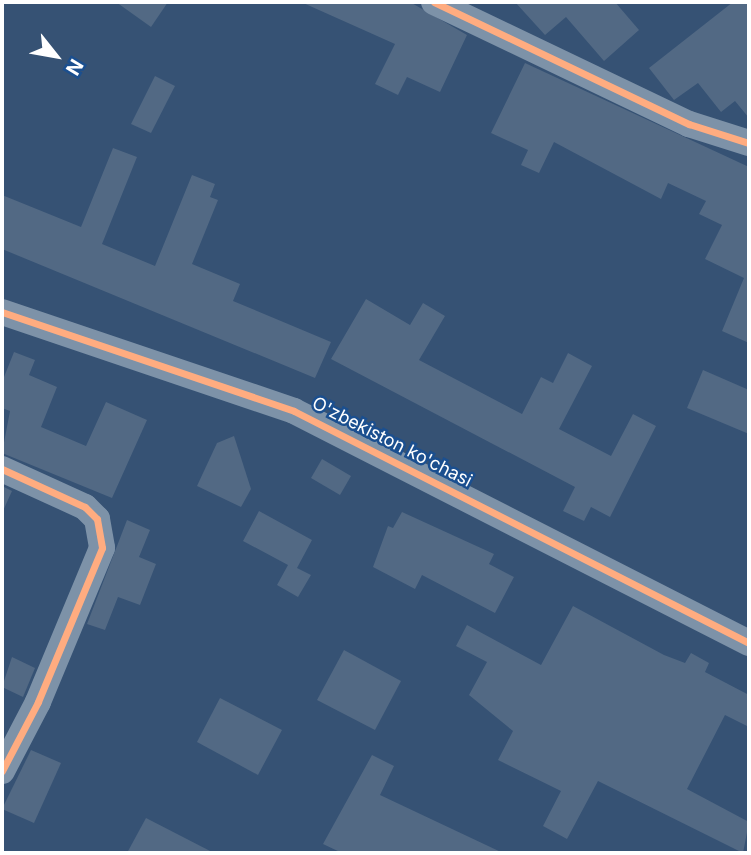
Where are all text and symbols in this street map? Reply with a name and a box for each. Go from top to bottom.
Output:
north arrow [21,21,91,91]
text: N [61,55,88,79]
street label: O'zbekiston ko'chasi [308,392,476,492]

